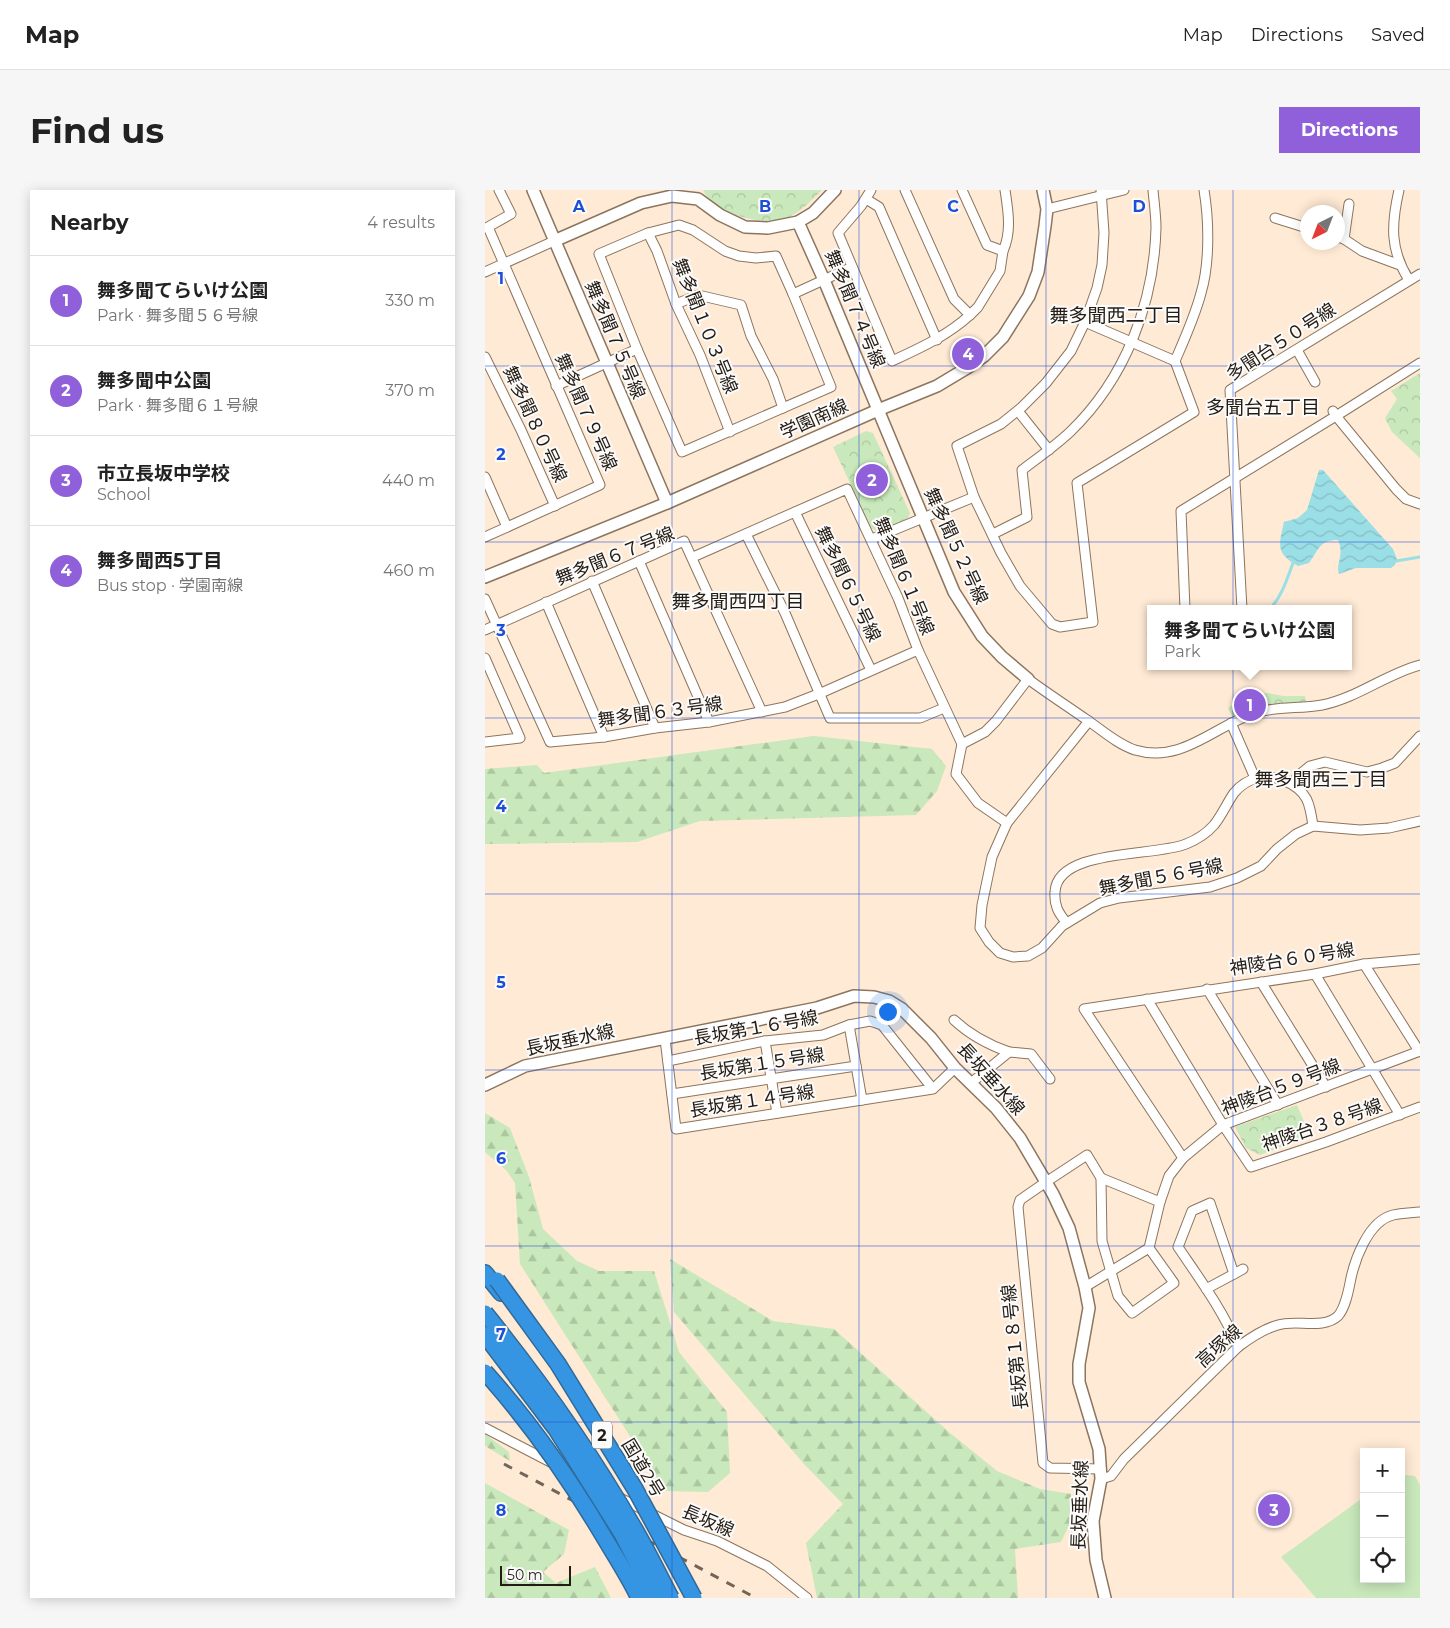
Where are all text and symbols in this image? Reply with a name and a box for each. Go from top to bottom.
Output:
text: Map [25,20,79,49]
text: Map [1183,24,1223,46]
text: Directions [1251,24,1343,46]
text: Saved [1371,24,1425,46]
button: Directions [1279,107,1420,153]
text: Find us [30,109,164,152]
text: A [572,197,586,216]
text: B [759,197,771,216]
text: C [947,197,959,216]
text: D [1132,197,1146,216]
north arrow [1300,205,1345,250]
text: Nearby [50,210,129,235]
text: 4 results [367,213,435,232]
street label: 舞多聞７４号線 [820,247,890,371]
street label: 舞多聞１０３号線 [668,255,742,397]
text: 1 [498,269,504,288]
street label: 舞多聞７５号線 [580,278,650,402]
text: 舞多聞てらいけ公園 [97,279,268,302]
text: 1 [63,291,69,310]
text: 330 m [385,291,435,310]
street label: 多聞台５０号線 [1222,298,1340,386]
district label: 舞多聞西二丁目 [1049,304,1183,327]
text: Park · 舞多聞５６号線 [97,306,258,325]
pin: 4 [952,335,984,373]
street label: 舞多聞７９号線 [550,350,622,474]
street label: 舞多聞８０号線 [498,362,572,486]
text: 舞多聞中公園 [97,369,211,392]
text: 2 [61,381,71,400]
text: 370 m [385,381,435,400]
street label: 学園南線 [777,394,851,444]
text: Park · 舞多聞６１号線 [97,396,258,415]
district label: 多聞台五丁目 [1206,396,1320,419]
text: 2 [496,445,506,464]
pin: 2 [856,461,888,499]
text: 市立長坂中学校 [97,462,230,485]
text: 3 [61,471,71,490]
text: 440 m [382,471,435,490]
street label: 舞多聞５２号線 [919,484,993,608]
text: School [97,485,151,504]
street label: 舞多聞６１号線 [869,514,939,638]
street label: 舞多聞６７号線 [552,522,678,590]
street label: 舞多聞６５号線 [810,523,886,645]
text: 舞多聞西5丁目 [97,549,222,572]
text: 4 [60,561,72,580]
text: 460 m [383,561,435,580]
text: Bus stop · 学園南線 [97,576,243,595]
district label: 舞多聞西四丁目 [671,590,805,613]
popup [1147,605,1352,670]
text: 舞多聞てらいけ公園 [1164,619,1335,642]
text: 3 [495,621,506,640]
text: Park [1164,642,1201,661]
pin: 1 [1234,686,1266,724]
street label: 舞多聞６３号線 [596,692,724,732]
district label: 舞多聞西三丁目 [1254,768,1388,791]
text: 4 [495,797,507,816]
street label: 舞多聞５６号線 [1097,854,1225,900]
street label: 神陵台６０号線 [1228,938,1356,980]
text: 5 [496,973,506,992]
your location [875,999,901,1025]
street label: 長坂第１６号線 [692,1006,820,1050]
street label: 長坂垂水線 [524,1020,616,1060]
street label: 長坂垂水線 [953,1038,1029,1120]
street label: 長坂第１５号線 [698,1043,826,1085]
street label: 神陵台５９号線 [1218,1054,1344,1120]
street label: 長坂第１４号線 [688,1080,816,1122]
street label: 神陵台３８号線 [1259,1094,1385,1156]
text: 6 [496,1149,506,1168]
street label: 長坂第１８号線 [997,1283,1033,1411]
street label: 高塚線 [1192,1320,1246,1372]
text: 7 [496,1325,506,1344]
road number: 2 [592,1422,612,1448]
street label: 国道2号 [617,1435,669,1501]
map controls [1360,1448,1405,1583]
button: + [1360,1448,1405,1493]
street label: 長坂垂水線 [1067,1460,1093,1550]
pin: 3 [1258,1491,1290,1529]
button: − [1360,1493,1405,1538]
street label: 長坂線 [679,1500,737,1542]
text: 8 [496,1501,506,1520]
button: locate [1360,1538,1405,1583]
scale bar [500,1563,571,1586]
text: 50 m [507,1566,543,1584]

